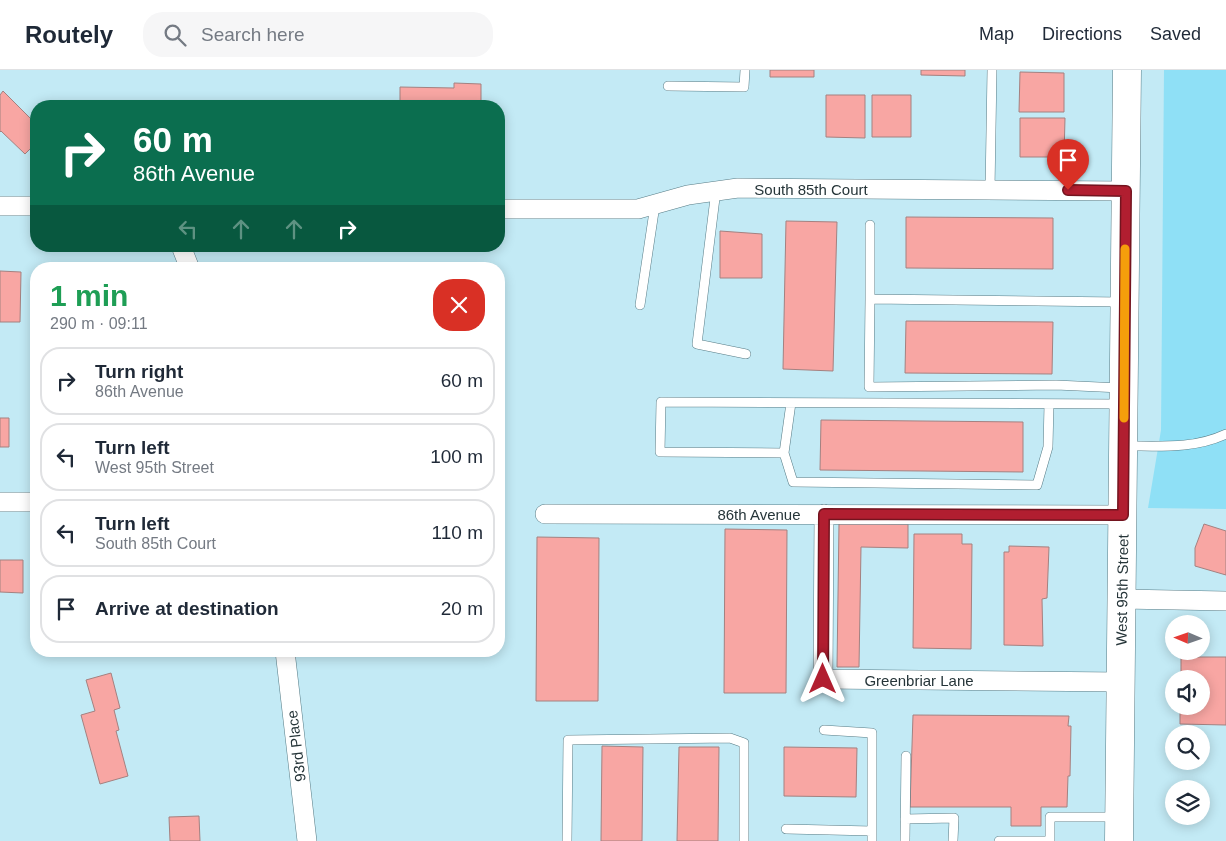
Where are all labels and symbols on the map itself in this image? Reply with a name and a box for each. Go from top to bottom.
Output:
pin [1047,139,1089,190]
street label: South 85th Court [754,181,869,198]
street label: 86th Avenue [717,506,801,523]
street label: West 95th Street [1113,533,1131,646]
north arrow [1165,615,1210,660]
position arrow [796,652,848,704]
street label: Greenbriar Lane [864,672,974,689]
street label: 93rd Place [283,709,309,783]

